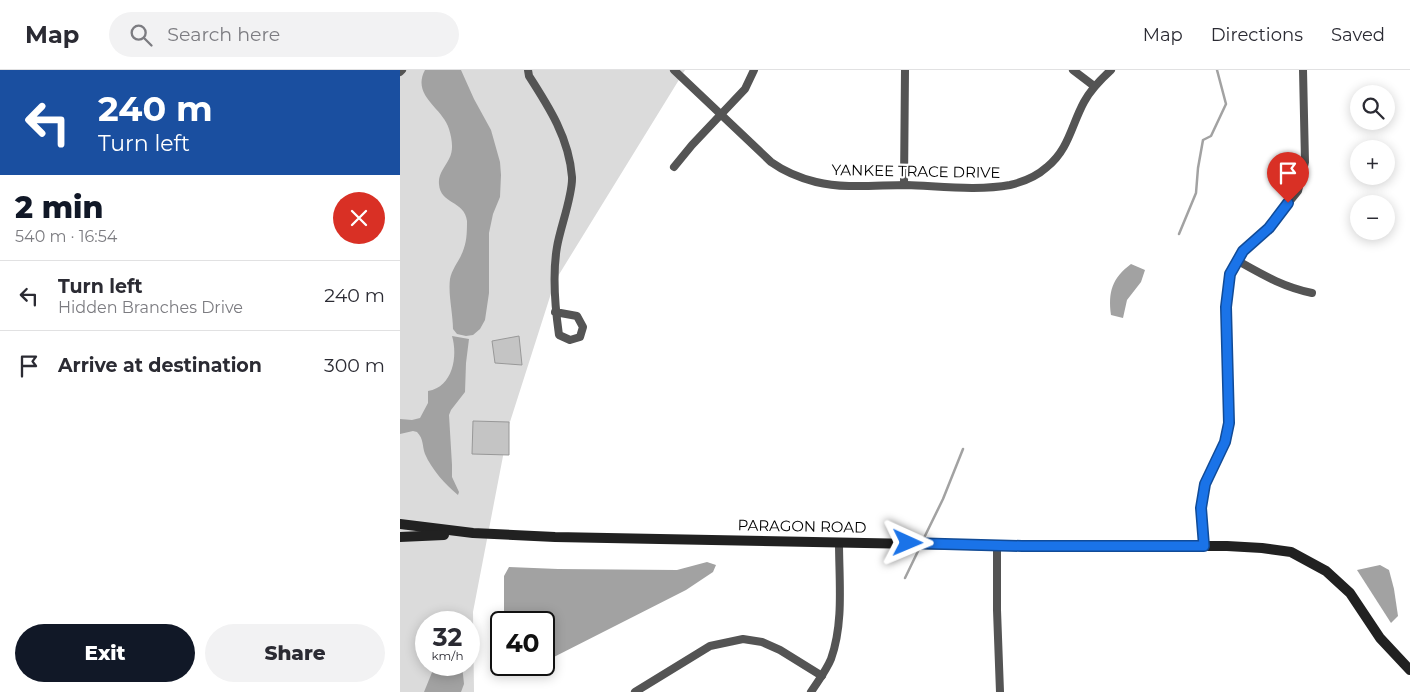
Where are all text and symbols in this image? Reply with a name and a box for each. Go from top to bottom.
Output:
search box [109,12,459,57]
text: Map [25,20,79,49]
icon: search [127,21,155,49]
text: Search here [167,23,280,46]
text: Map [1143,24,1183,46]
text: Directions [1211,24,1303,46]
text: Saved [1331,24,1385,46]
map controls [1350,85,1395,240]
button: search [1350,85,1395,130]
text: 240 m [98,87,213,130]
icon: left [15,90,80,155]
text: Turn left [98,130,190,157]
button: + [1350,140,1395,185]
pin [1267,152,1309,203]
icon: arrive [1274,159,1302,187]
street label: YANKEE TRACE DRIVE [831,160,1001,182]
text: 2 min [15,189,103,226]
button: close [333,192,385,244]
button: − [1350,195,1395,240]
text: 540 m · 16:54 [15,227,117,246]
text: Turn left [58,275,143,298]
icon: left [15,282,43,310]
text: 240 m [324,284,385,307]
text: Hidden Branches Drive [58,298,243,317]
icon: arrive [15,352,43,380]
text: Arrive at destination [58,354,262,377]
text: 300 m [324,354,385,377]
street label: PARAGON ROAD [737,515,867,537]
position arrow [881,516,933,568]
speed limit sign: 40 [490,611,555,676]
text: 32 [433,622,462,652]
button: Exit [15,624,195,682]
button: Share [205,624,385,682]
text: km/h [431,648,464,663]

